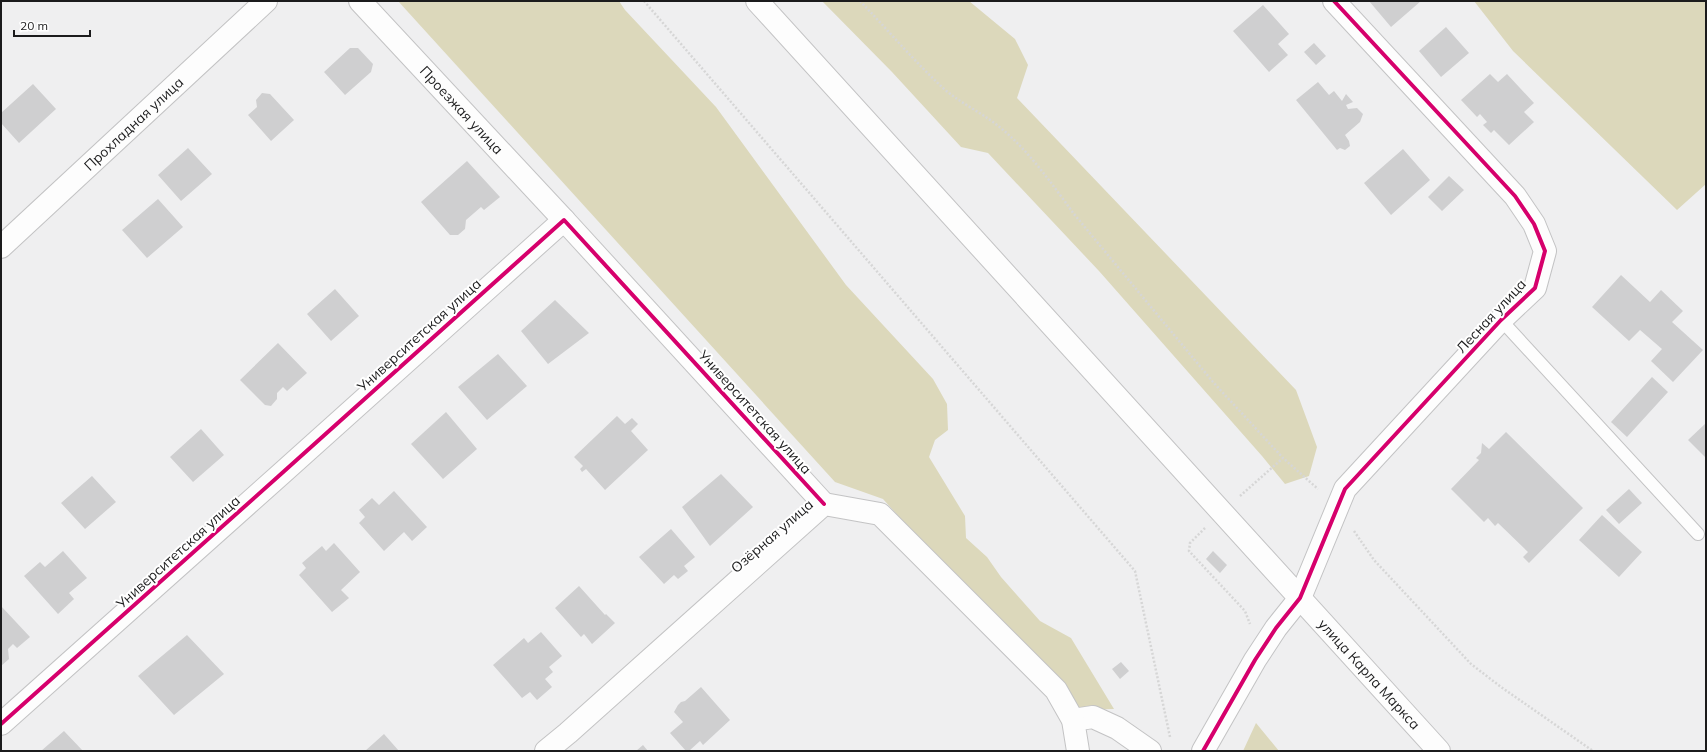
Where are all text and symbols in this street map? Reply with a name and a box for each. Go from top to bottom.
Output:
scale bar [14,12,90,38]
text: 20 m [20,18,48,33]
street label: Проезжая улица [416,62,507,158]
street label: Прохладная улица [80,73,187,174]
street label: Университетская улица [353,275,485,396]
street label: Лесная улица [1452,275,1530,357]
street label: Университетская улица [694,346,815,478]
street label: Университетская улица [112,492,244,613]
street label: Озёрная улица [727,495,817,577]
street label: улица Карла Маркса [1314,615,1424,733]

